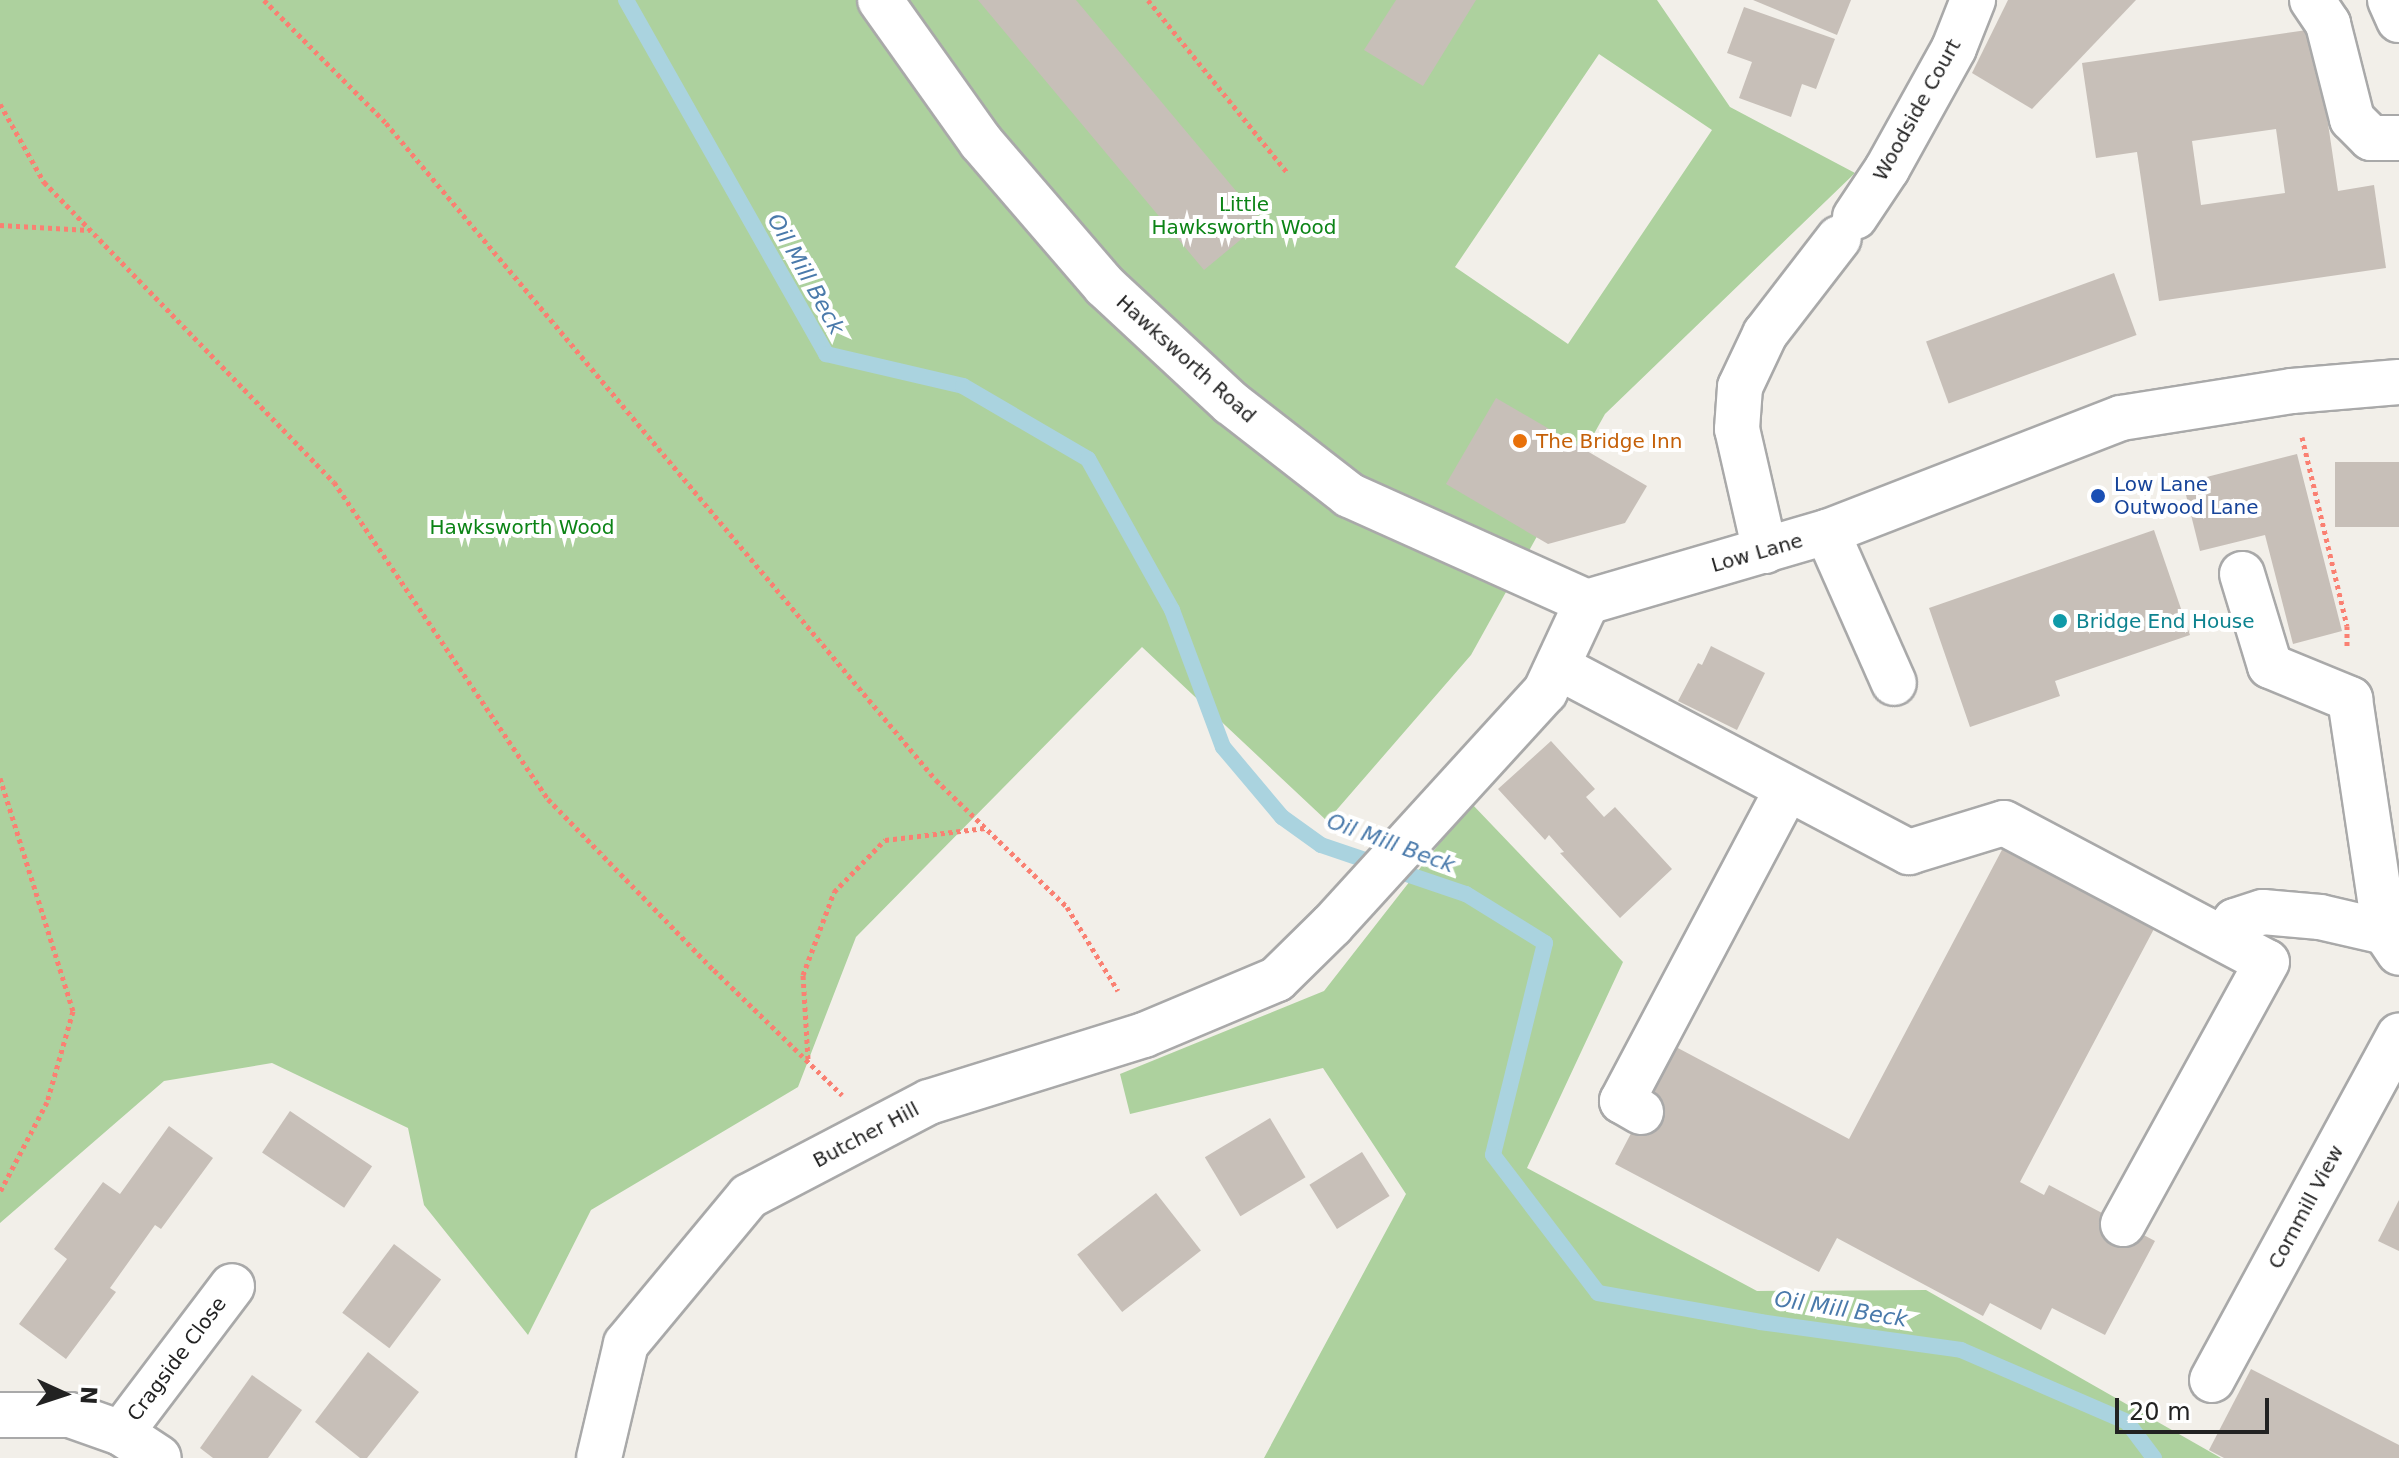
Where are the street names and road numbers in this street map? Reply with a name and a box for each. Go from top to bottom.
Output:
street label: Woodside Court [1868,35,1966,185]
street label: Hawksworth Road [1111,290,1261,428]
street label: Low Lane [1708,528,1806,578]
street label: Butcher Hill [809,1097,923,1173]
street label: Cornmill View [2263,1141,2349,1273]
street label: Cragside Close [123,1292,231,1426]

